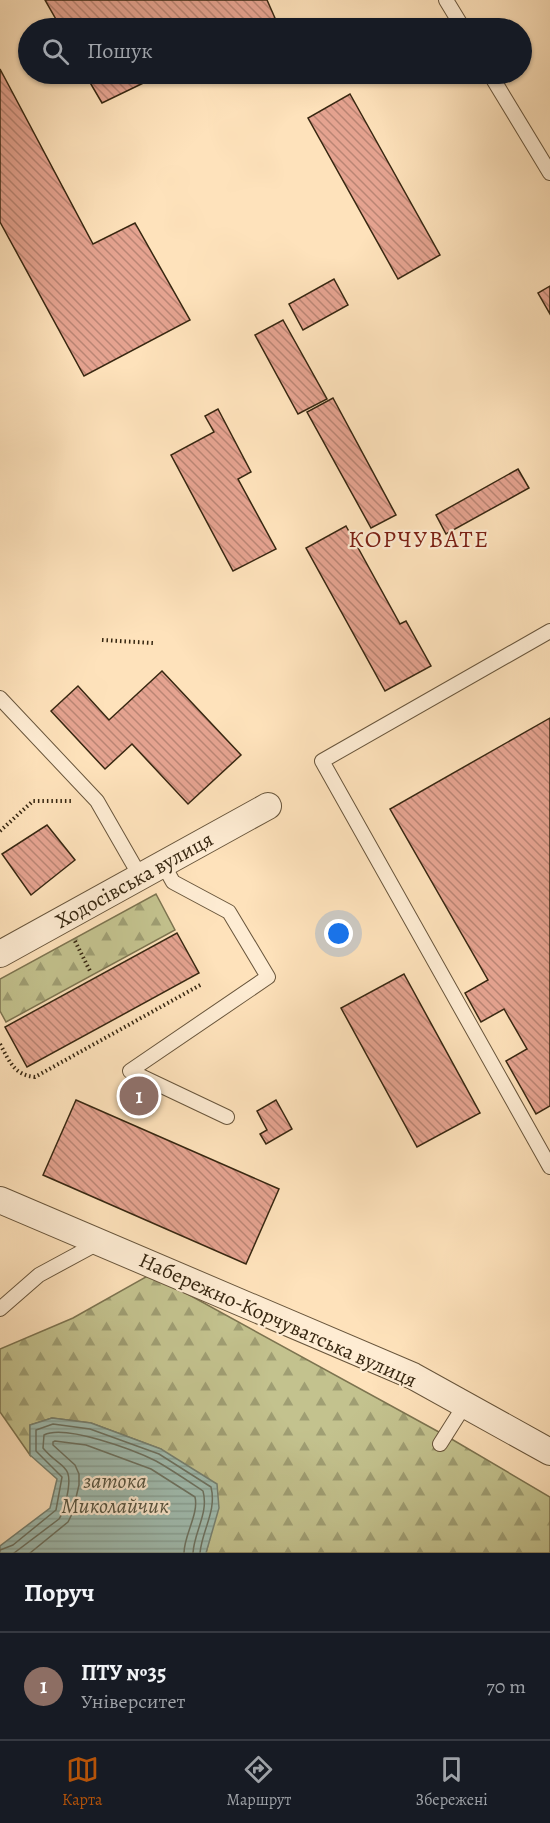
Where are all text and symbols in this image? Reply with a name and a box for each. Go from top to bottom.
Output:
search box [18,18,532,84]
icon: search [39,35,72,68]
text: Пошук [87,36,153,66]
district label: КОРЧУВАТЕ [348,523,490,555]
street label: Ходосівська вулиця [50,825,218,935]
your location [324,919,353,948]
pin: 1 [120,1074,158,1118]
street label: Набережно-Корчуватська вулиця [135,1246,421,1394]
water label: затока Миколайчик [61,1466,169,1521]
text: Поруч [24,1575,95,1610]
text: ПТУ №35 [81,1658,166,1688]
text: 1 [40,1673,47,1700]
text: 70 m [486,1673,526,1700]
text: Університет [81,1688,185,1715]
tab: Карта [62,1753,102,1811]
tab: Маршрут [227,1753,291,1811]
tab: Збережені [416,1753,488,1811]

